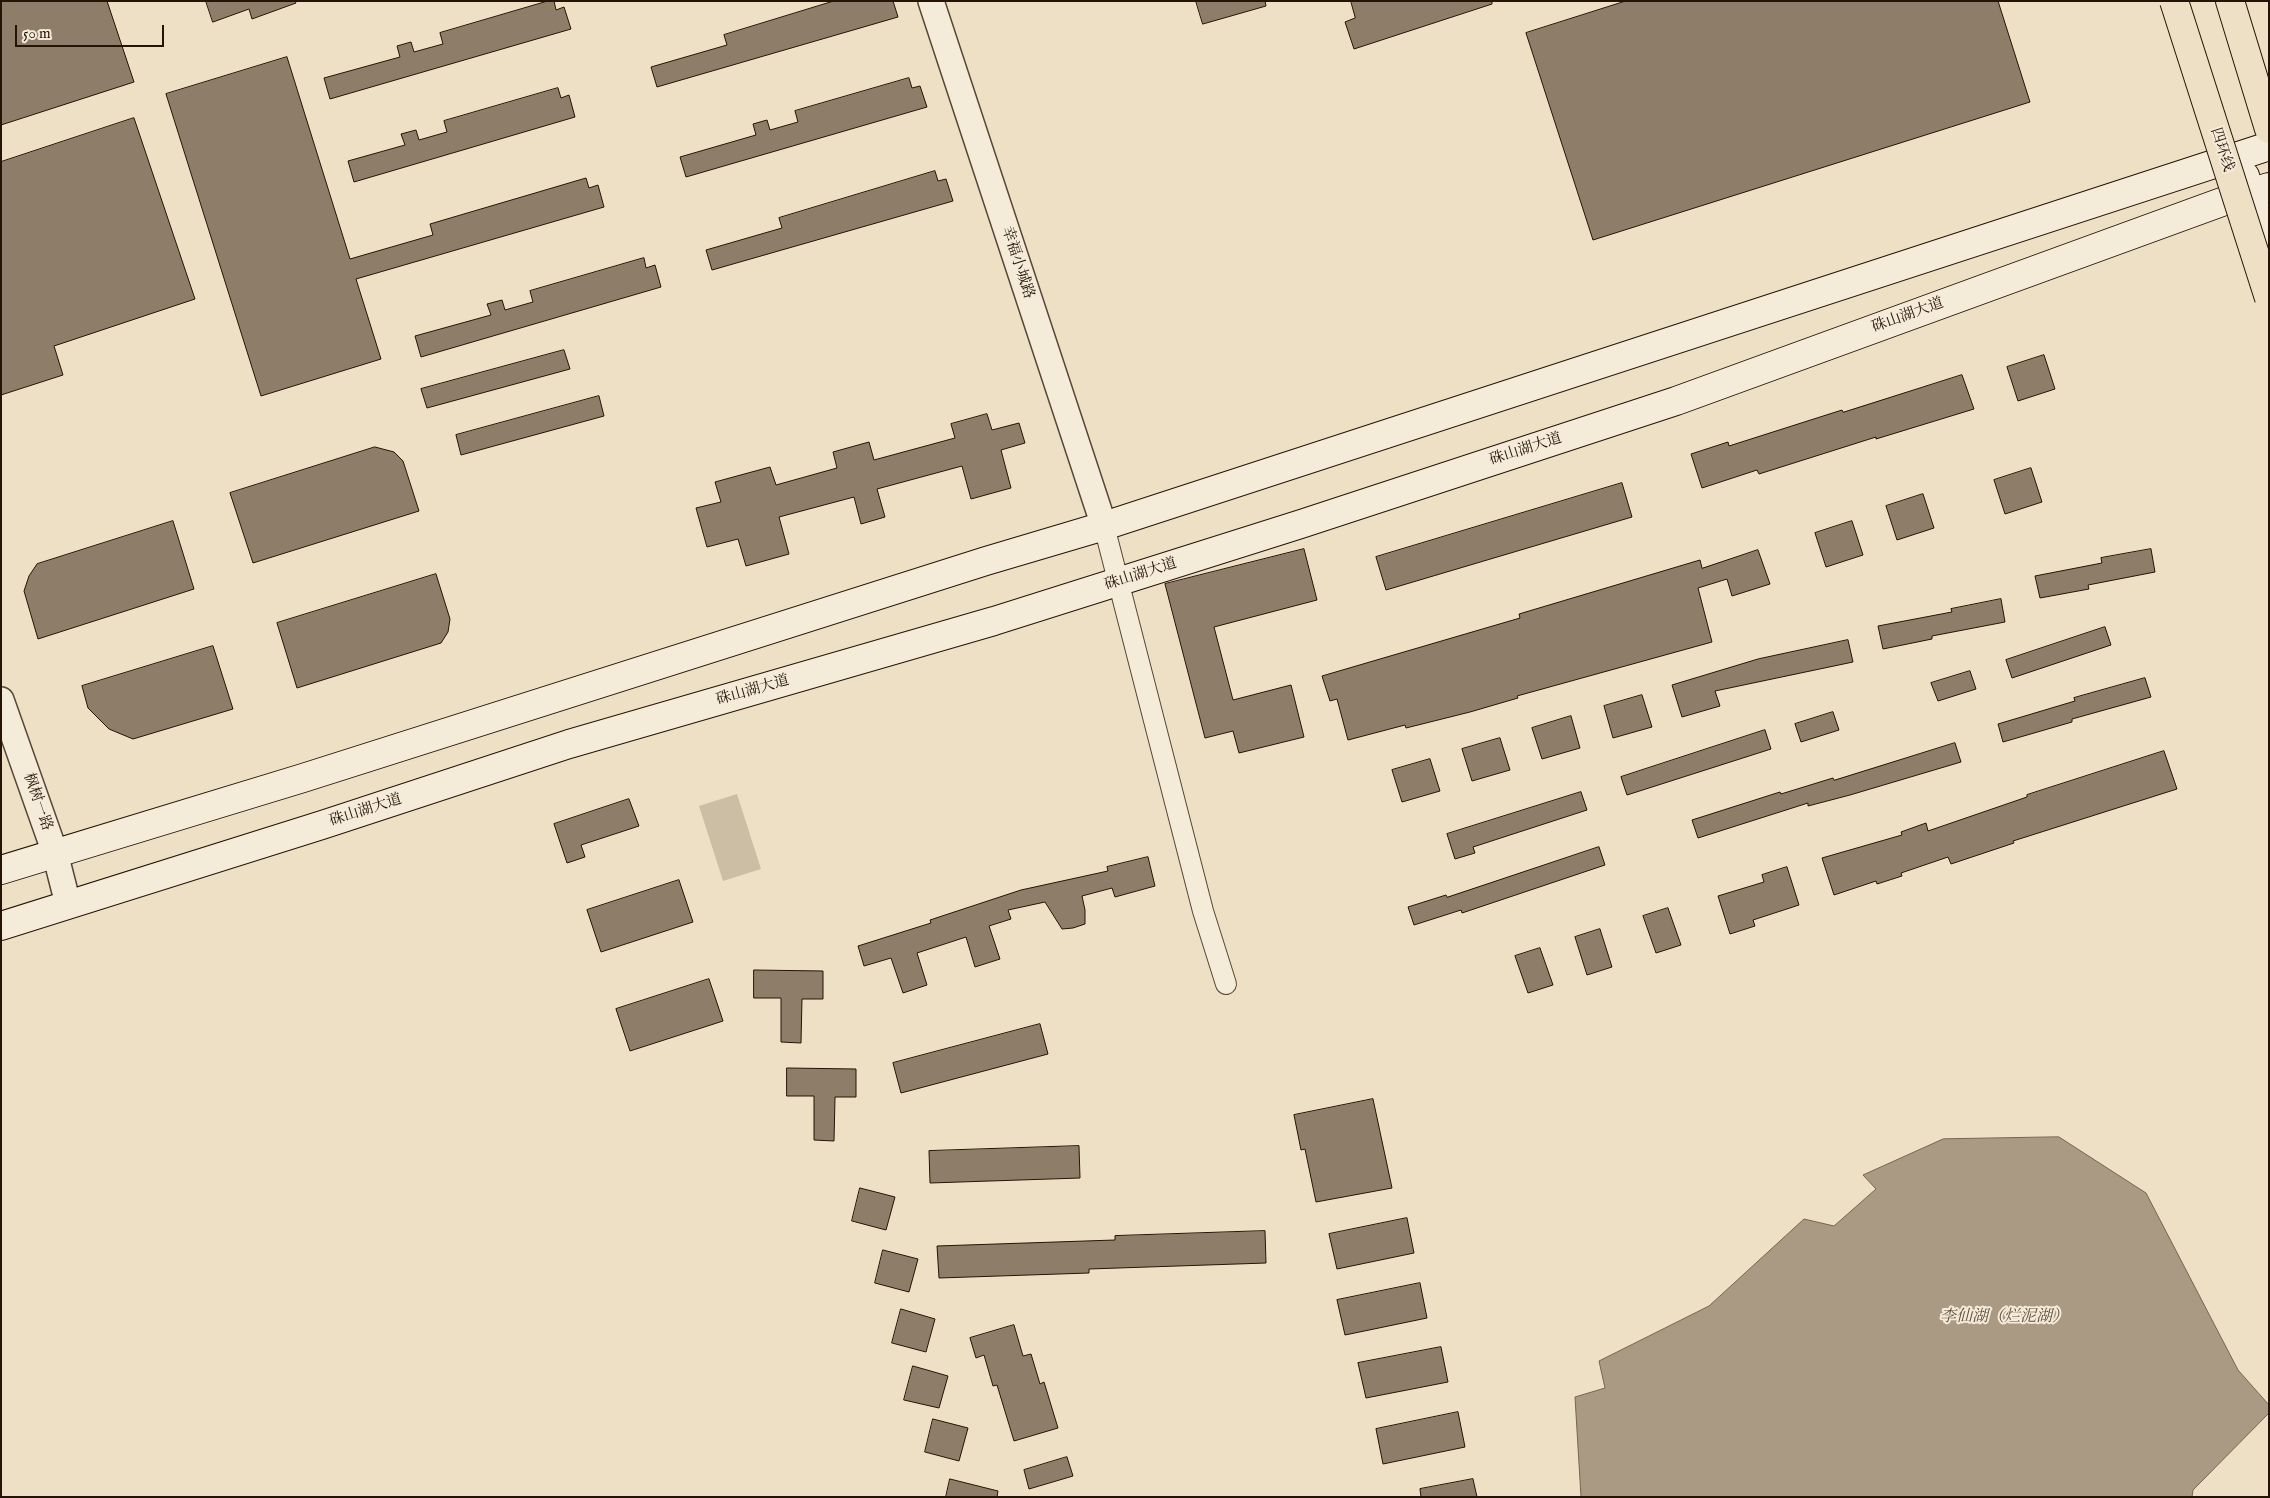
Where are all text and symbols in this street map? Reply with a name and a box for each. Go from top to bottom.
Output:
scale bar [18,15,166,47]
text: 50 m [23,24,51,43]
street label: 四环线 [2205,126,2237,174]
street label: 幸福小城路 [997,225,1037,301]
street label: 硃山湖大道 [1870,295,1946,337]
street label: 硃山湖大道 [1488,430,1564,470]
street label: 硃山湖大道 [1103,555,1179,595]
street label: 硃山湖大道 [714,672,792,710]
street label: 枫树一路 [19,771,55,833]
street label: 硃山湖大道 [328,791,404,831]
water label: 李仙湖（烂泥湖） [1940,1308,2068,1328]

